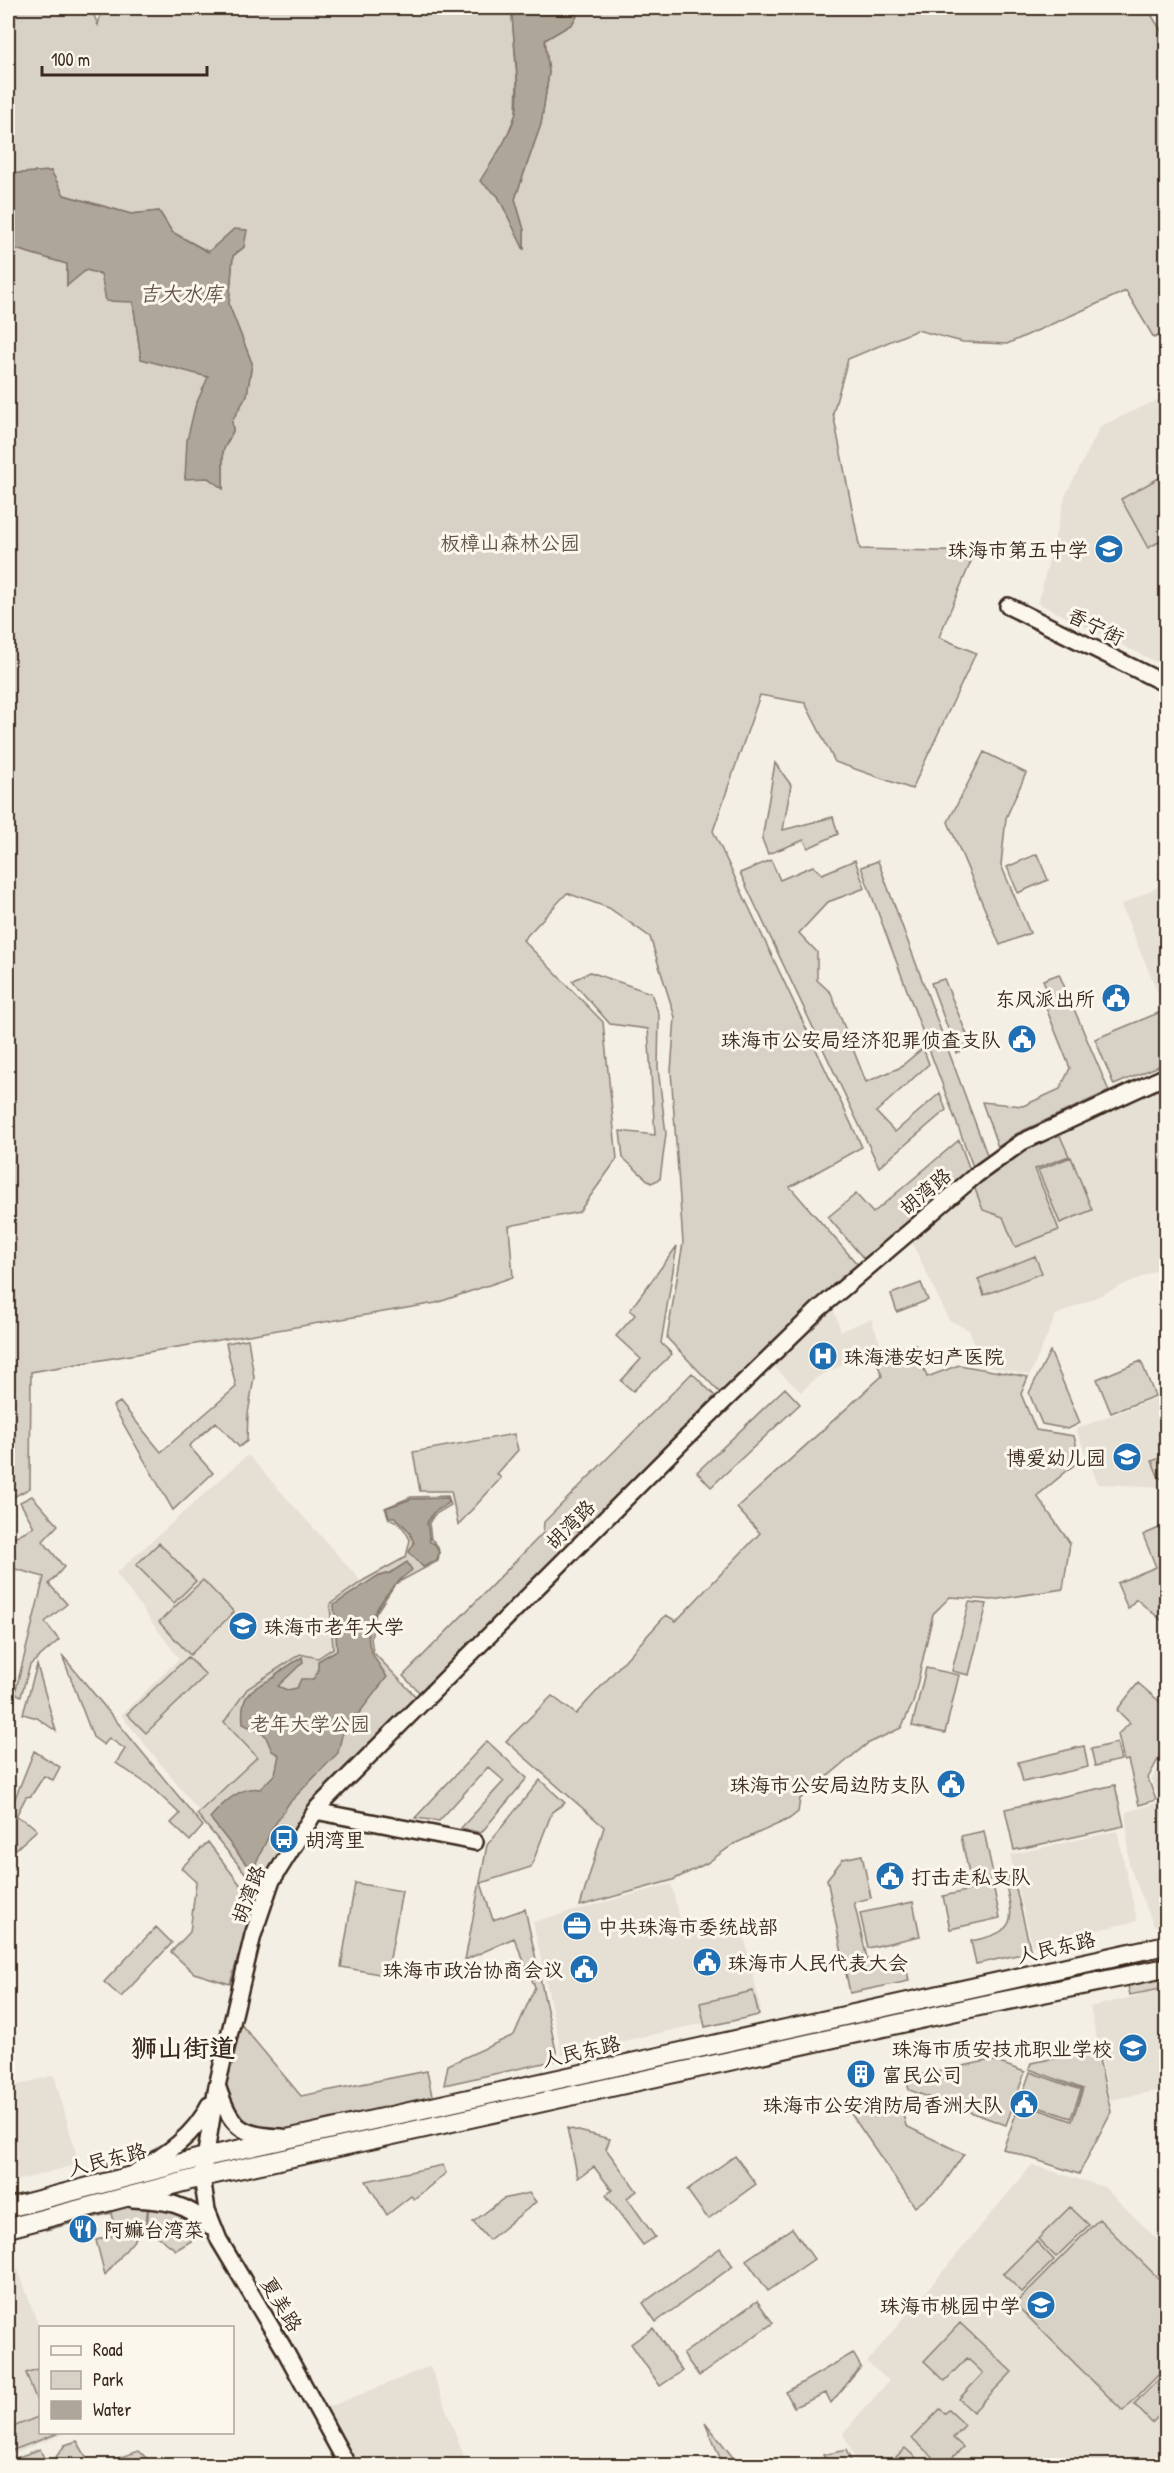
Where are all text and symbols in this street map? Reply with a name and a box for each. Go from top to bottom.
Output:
scale bar [42,39,207,77]
text: 100 m [51,47,90,72]
water label: 吉大水库 [139,279,225,308]
park label: 板樟山森林公园 [440,529,580,556]
school or university icon: 珠海市第五中学 [1093,533,1125,565]
place label: 珠海市第五中学 [948,536,1088,563]
street label: 香宁街 [1063,601,1129,651]
public building icon: 东风派出所 [1100,982,1132,1014]
place label: 东风派出所 [995,985,1095,1012]
public building icon: 珠海市公安局经济犯罪侦查支队 [1006,1023,1038,1055]
place label: 珠海市公安局经济犯罪侦查支队 [721,1026,1001,1053]
street label: 胡湾路 [893,1161,957,1221]
hospital icon: 珠海港安妇产医院 [807,1340,839,1372]
place label: 珠海港安妇产医院 [844,1343,1004,1370]
school or university icon: 博爱幼儿园 [1111,1441,1143,1473]
place label: 博爱幼儿园 [1006,1444,1106,1471]
street label: 胡湾路 [539,1493,601,1555]
school or university icon: 珠海市老年大学 [227,1610,259,1642]
place label: 珠海市老年大学 [264,1613,404,1640]
park label: 老年大学公园 [250,1710,370,1737]
public building icon: 珠海市公安局边防支队 [935,1768,967,1800]
place label: 珠海市公安局边防支队 [730,1771,930,1798]
bus stop icon: 胡湾里 [268,1823,300,1855]
place label: 胡湾里 [305,1826,365,1853]
street label: 胡湾路 [225,1860,272,1927]
public building icon: 打击走私支队 [874,1860,906,1892]
place label: 打击走私支队 [911,1863,1031,1890]
office icon: 中共珠海市委统战部 [561,1910,593,1942]
place label: 中共珠海市委统战部 [598,1913,778,1940]
street label: 人民东路 [1014,1925,1099,1969]
public building icon: 珠海市人民代表大会 [691,1946,723,1978]
place label: 珠海市人民代表大会 [728,1949,908,1976]
public building icon: 珠海市政治协商会议 [568,1953,600,1985]
place label: 珠海市政治协商会议 [383,1956,563,1983]
street label: 人民东路 [539,2029,624,2073]
district label: 狮山街道 [131,2030,235,2065]
school or university icon: 珠海市质安技术职业学校 [1117,2032,1149,2064]
place label: 珠海市质安技术职业学校 [892,2035,1112,2062]
building icon: 富民公司 [845,2058,877,2090]
place label: 富民公司 [882,2061,962,2088]
public building icon: 珠海市公安消防局香洲大队 [1008,2088,1040,2120]
place label: 珠海市公安消防局香洲大队 [763,2091,1003,2118]
street label: 人民东路 [65,2136,150,2182]
restaurant icon: 阿嫲台湾菜 [67,2213,99,2245]
place label: 阿嫲台湾菜 [104,2216,204,2243]
street label: 夏美路 [255,2271,310,2338]
school or university icon: 珠海市桃园中学 [1025,2289,1057,2321]
place label: 珠海市桃园中学 [880,2292,1020,2319]
legend [39,2326,234,2434]
text: Road [93,2337,123,2362]
text: Park [93,2367,124,2392]
text: Water [93,2397,131,2422]

